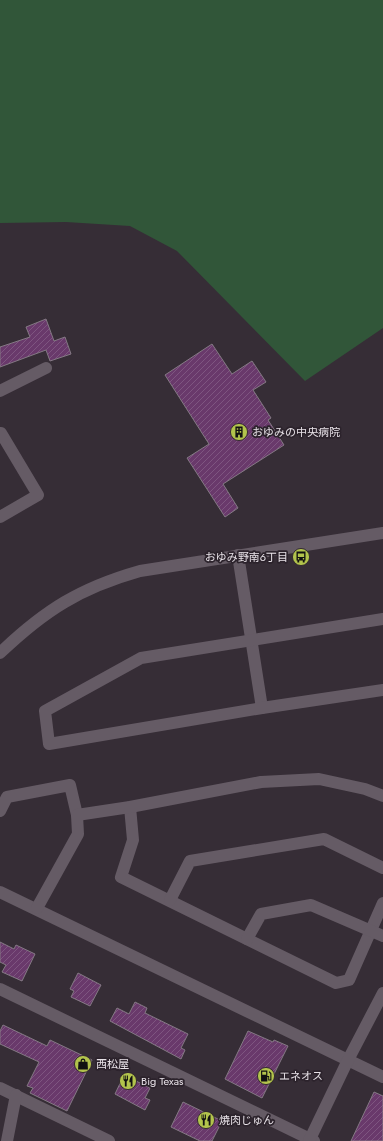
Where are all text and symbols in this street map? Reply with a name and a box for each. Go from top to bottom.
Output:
building icon: おゆみの中央病院 [229,422,249,442]
place label: おゆみの中央病院 [252,424,340,440]
bus stop icon: おゆみ野南6丁目 [291,547,311,567]
place label: おゆみ野南6丁目 [205,549,288,565]
shop icon: 西松屋 [73,1054,93,1074]
place label: 西松屋 [96,1056,129,1072]
fuel station icon: エネオス [256,1066,276,1086]
place label: エネオス [279,1068,323,1084]
restaurant icon: Big Texas [118,1071,138,1091]
place label: Big Texas [141,1073,184,1089]
restaurant icon: 焼肉じゅん [196,1110,216,1130]
place label: 焼肉じゅん [219,1112,274,1128]

